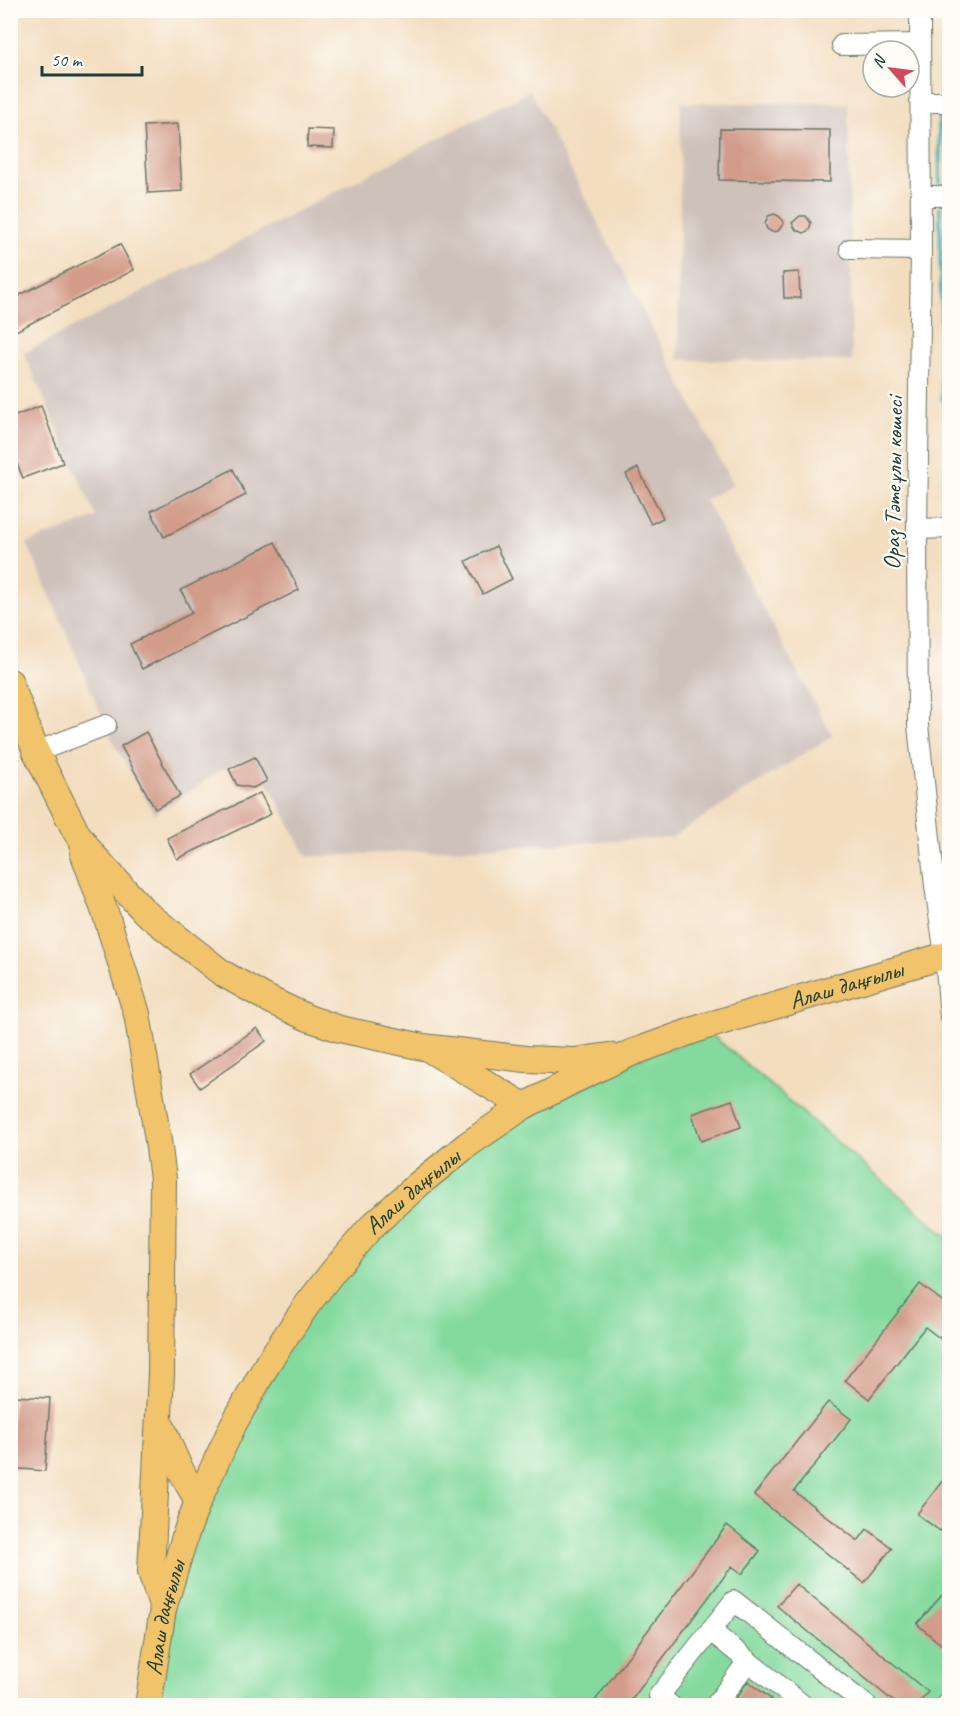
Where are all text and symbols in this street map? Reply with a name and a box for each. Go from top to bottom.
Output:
scale bar [42,39,142,77]
north arrow [861,39,921,99]
text: 50 m [51,49,84,71]
text: N [867,51,891,71]
street label: Ораз Тәтеұлы көшесі [876,393,910,570]
street label: Алаш даңғылы [786,953,909,1016]
street label: Алаш даңғылы [358,1140,468,1241]
street label: Алаш даңғылы [138,1554,193,1677]

